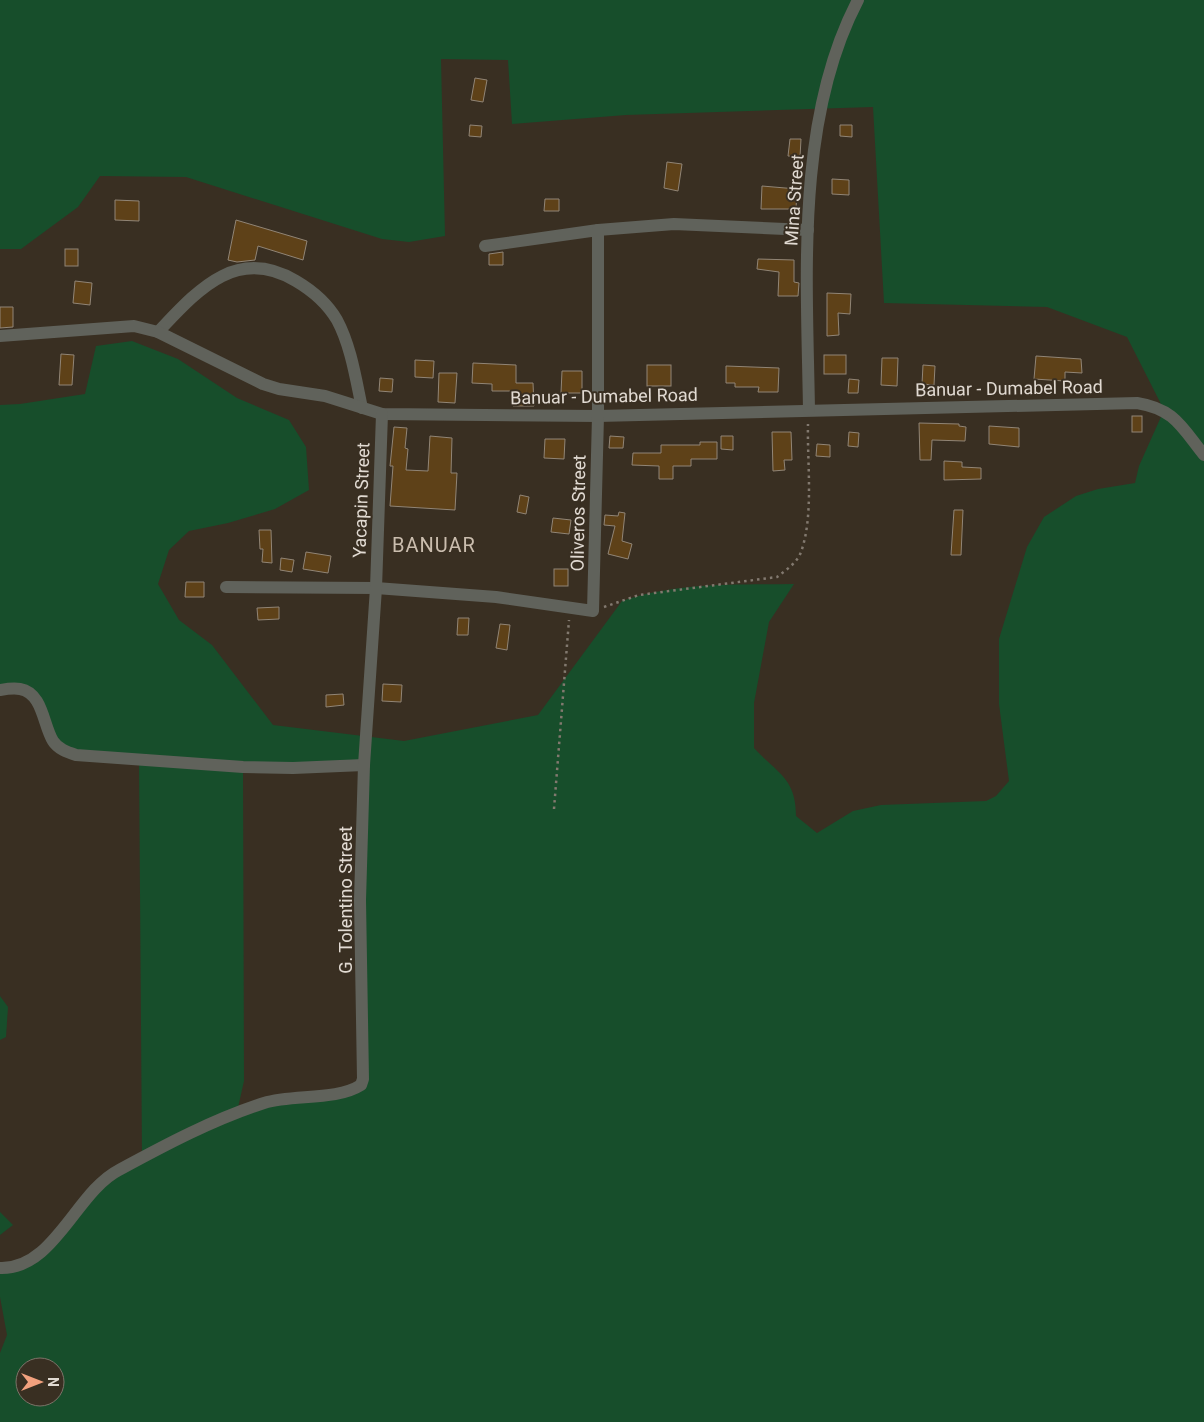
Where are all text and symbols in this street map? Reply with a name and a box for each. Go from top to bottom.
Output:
street label: Mina Street [780,153,808,247]
street label: Banuar - Dumabel Road [915,376,1103,400]
street label: Banuar - Dumabel Road [510,384,698,408]
street label: Yacapin Street [348,442,374,558]
street label: Oliveros Street [566,454,590,572]
district label: BANUAR [392,533,476,557]
street label: G. Tolentino Street [335,826,356,974]
north arrow [15,1357,65,1407]
text: N [45,1377,61,1387]

